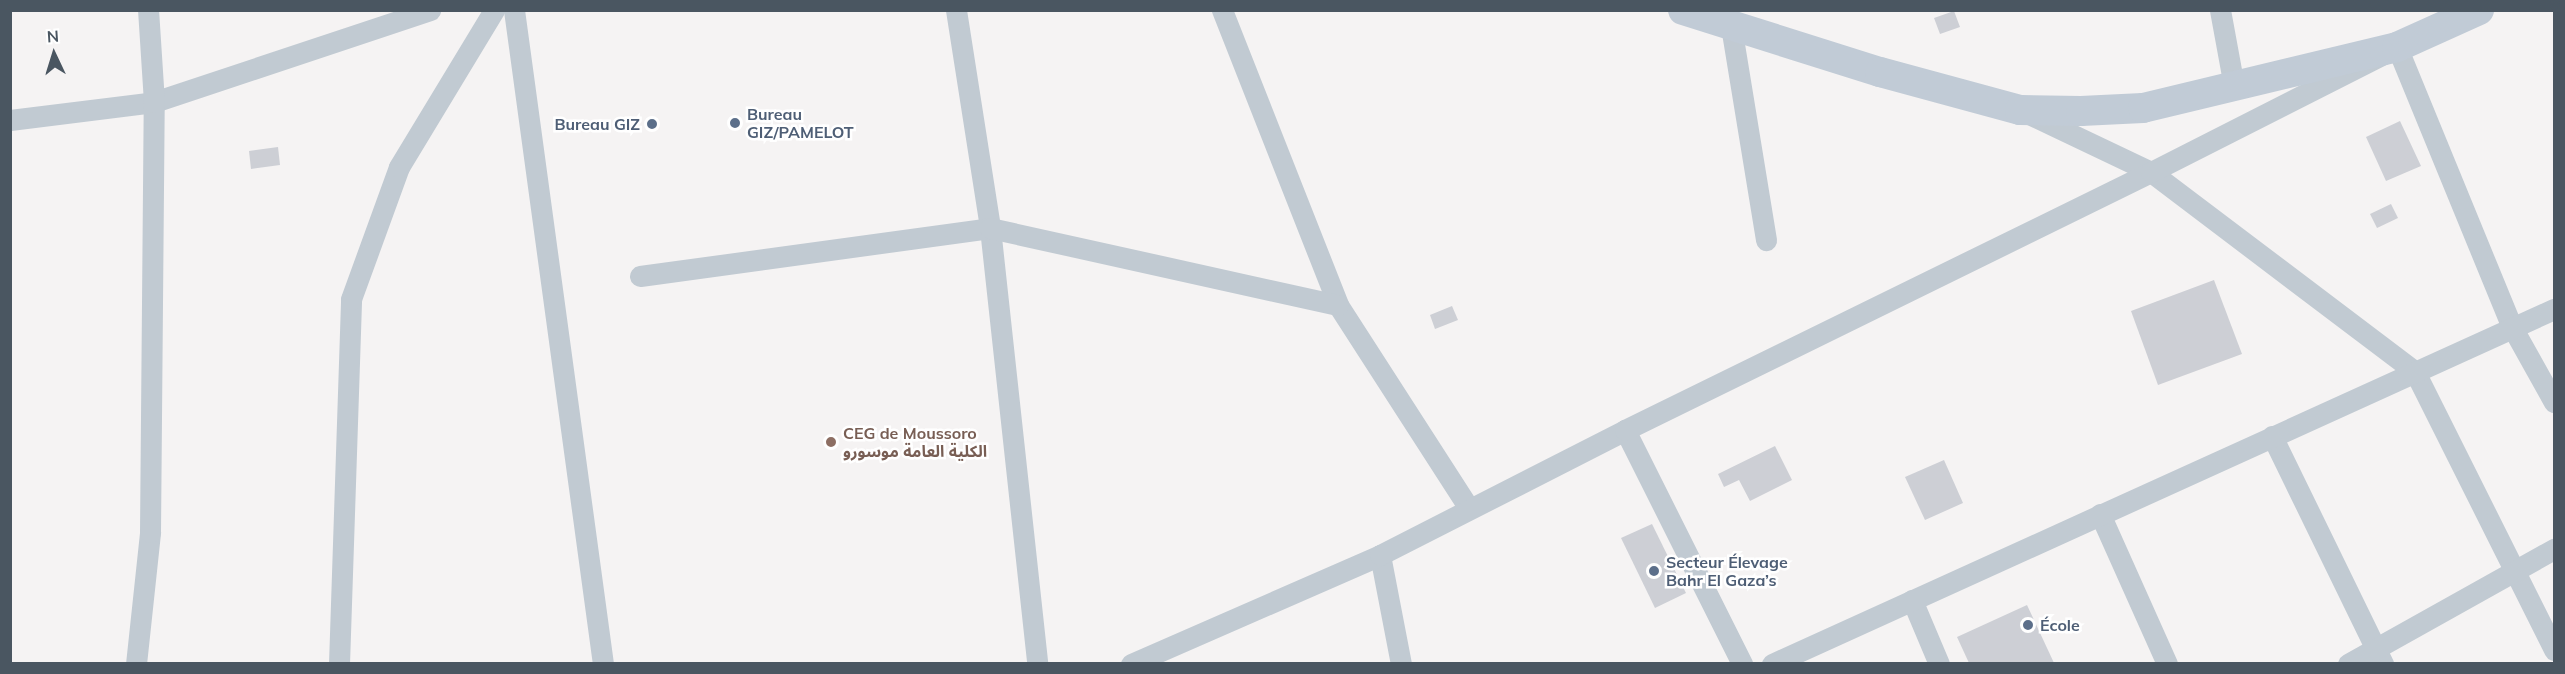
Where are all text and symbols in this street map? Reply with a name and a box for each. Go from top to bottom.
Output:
north arrow [24,24,84,84]
text: N [46,26,59,46]
place label: Bureau GIZ/PAMELOT [747,104,854,142]
place label: Bureau GIZ [555,114,640,134]
marker: Bureau GIZ/PAMELOT [728,116,742,130]
marker: Bureau GIZ [645,117,659,131]
place label: CEG de Moussoro الكلية العامة موسورو [843,423,987,461]
marker: CEG de Moussoro الكلية العامة موسورو [824,435,838,449]
place label: Secteur Élevage Bahr El Gaza’s [1666,552,1788,590]
marker: Secteur Élevage Bahr El Gaza’s [1647,564,1661,578]
place label: École [2040,615,2080,635]
marker: École [2021,618,2035,632]

